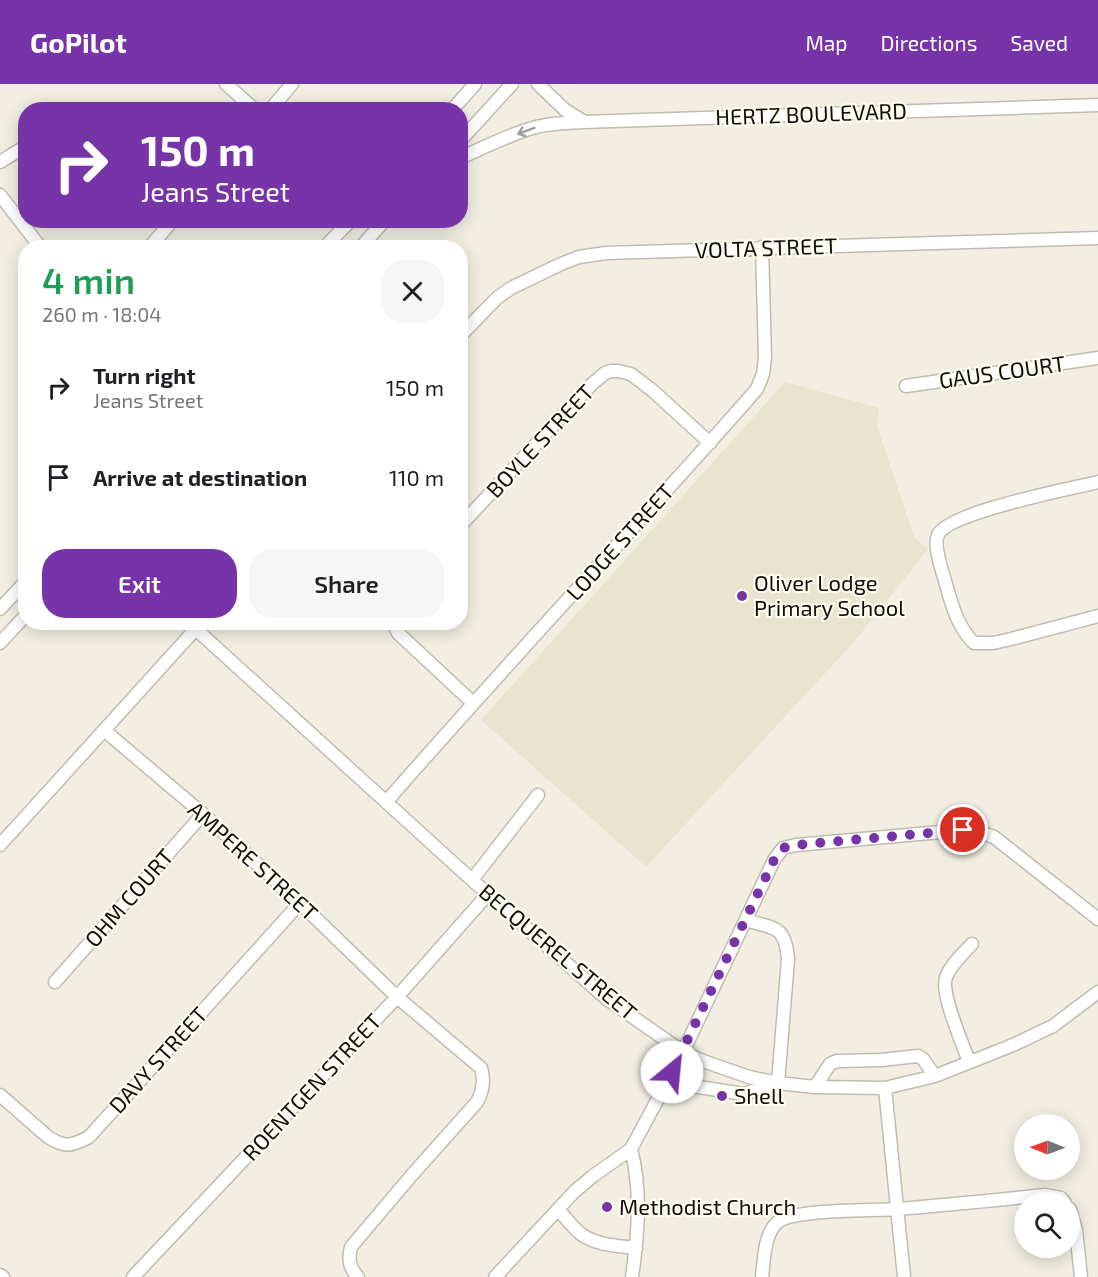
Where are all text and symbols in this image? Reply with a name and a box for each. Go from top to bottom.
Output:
text: GoPilot [30,25,127,59]
text: Map [805,30,848,55]
text: Directions [881,30,977,55]
text: Saved [1010,30,1068,55]
street label: HERTZ BOULEVARD [715,97,907,129]
text: 150 m [141,124,255,174]
icon: right [42,126,120,204]
one-way arrow [517,126,536,137]
text: Jeans Street [141,175,290,207]
street label: VOLTA STREET [694,232,838,262]
text: 4 min [42,258,135,301]
button: close [381,260,444,323]
text: 260 m · 18:04 [42,302,162,326]
street label: GAUS COURT [937,349,1067,393]
text: Turn right [93,362,195,388]
icon: right [42,371,75,404]
text: 150 m [386,374,444,400]
street label: BOYLE STREET [480,378,598,502]
text: Jeans Street [93,388,203,412]
icon: arrive [42,461,75,494]
text: Arrive at destination [93,464,307,490]
text: 110 m [389,464,444,490]
street label: LODGE STREET [560,478,678,605]
button: Exit [42,549,237,618]
button: Share [249,549,444,618]
place label: Oliver Lodge Primary School [754,569,905,620]
marker: Oliver Lodge Primary School [735,589,749,603]
street label: AMPERE STREET [184,795,324,925]
pin [937,804,988,855]
icon: arrive [946,813,979,846]
street label: OHM COURT [79,843,178,952]
street label: BECQUEREL STREET [474,878,643,1026]
street label: DAVY STREET [103,1001,212,1118]
street label: ROENTGEN STREET [237,1007,386,1165]
position arrow [640,1040,704,1104]
place label: Shell [734,1082,784,1108]
marker: Shell [715,1089,729,1103]
north arrow [1014,1114,1080,1180]
map controls [1014,1114,1080,1258]
button: search [1014,1192,1080,1258]
place label: Methodist Church [619,1193,796,1219]
marker: Methodist Church [600,1200,614,1214]

